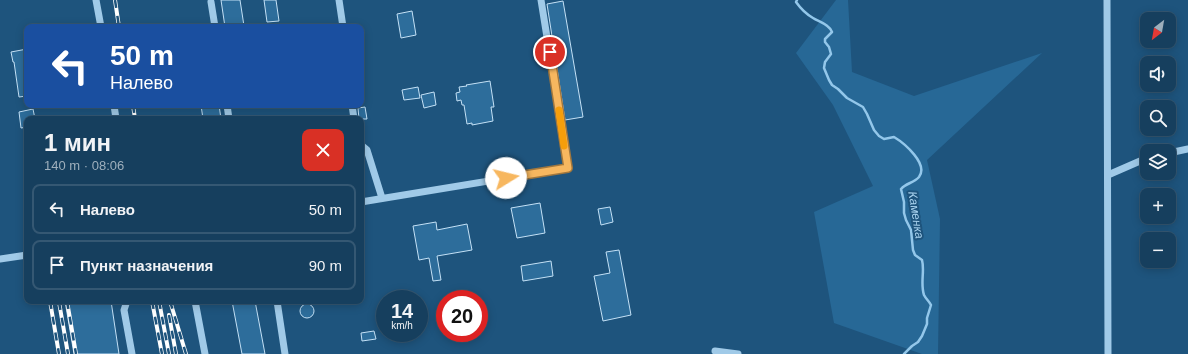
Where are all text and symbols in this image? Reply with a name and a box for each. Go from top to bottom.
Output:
north arrow [1140,12,1176,48]
map controls [1140,12,1176,268]
pin [533,35,567,69]
icon: left [44,40,96,92]
text: 50 m [110,40,174,71]
icon: arrive [539,41,561,63]
button: sound [1140,56,1176,92]
text: Налево [110,73,173,93]
button: search [1140,100,1176,136]
text: 1 мин [44,129,111,156]
button: close [302,129,344,171]
button: layers [1140,144,1176,180]
position arrow [485,157,527,199]
text: 140 m · 08:06 [44,158,124,173]
button: + [1140,188,1176,224]
water label: Каменка [905,190,927,240]
icon: left [46,198,68,220]
text: Налево [80,201,135,218]
text: 50 m [309,201,342,218]
button: − [1140,232,1176,268]
icon: arrive [46,254,68,276]
text: Пункт назначения [80,257,213,274]
text: 90 m [309,257,342,274]
speed limit sign: 20 [436,290,488,342]
text: 14 [391,300,413,322]
text: km/h [391,320,413,331]

